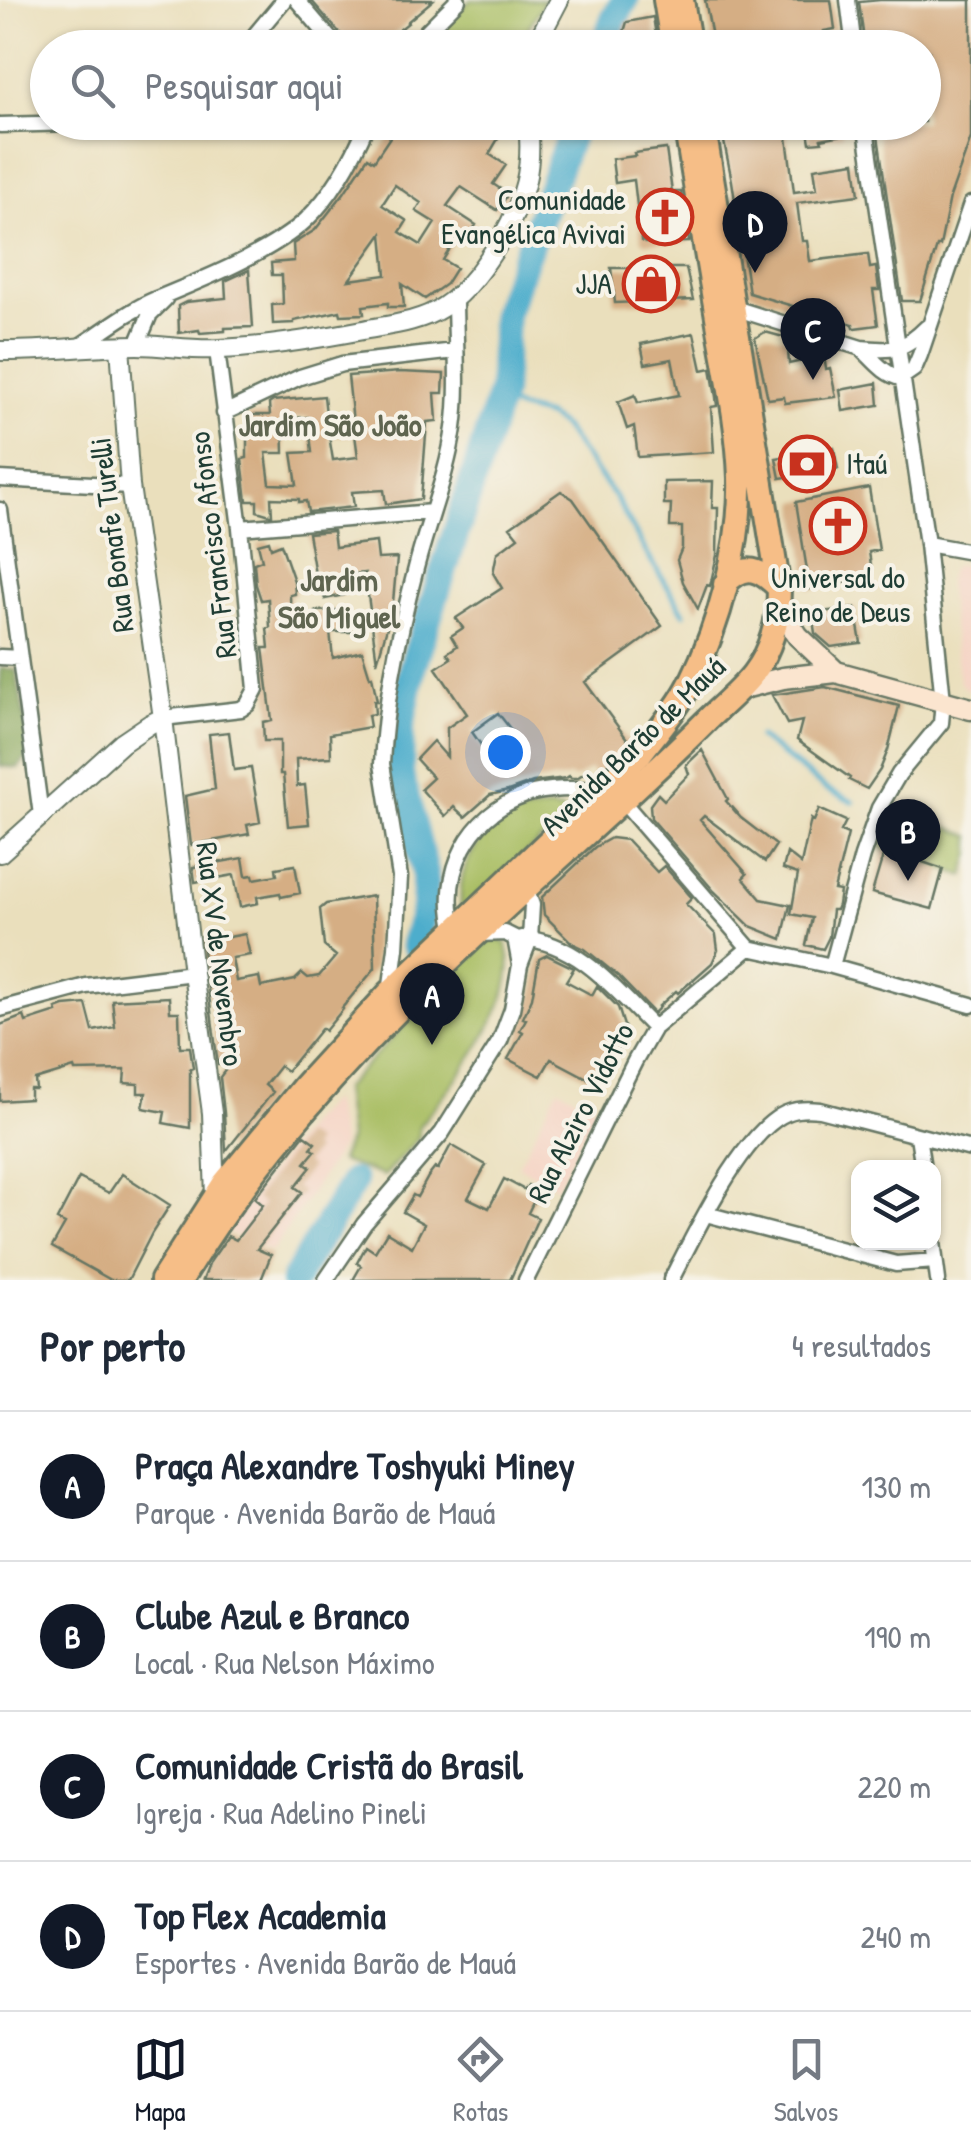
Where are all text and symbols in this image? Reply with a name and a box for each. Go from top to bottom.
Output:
search box [30,30,941,140]
icon: search [65,58,120,113]
text: Pesquisar aqui [145,59,343,111]
place label: Comunidade Evangélica Avivai [441,179,626,253]
church icon: Comunidade Evangélica Avivai [635,187,695,247]
pin: D [722,190,788,273]
shop icon: JJA [621,254,681,314]
place label: JJA [575,263,612,303]
pin: C [780,298,846,380]
district label: Jardim São João [238,403,422,446]
street label: Rua Francisco Afonso [178,430,246,661]
bank icon: Itaú [777,434,837,494]
street label: Rua Bonafe Turelli [79,436,143,635]
place label: Itaú [846,443,887,483]
church icon: Universal do Reino de Deus [808,496,868,556]
place label: Universal do Reino de Deus [765,557,911,631]
district label: Jardim São Miguel [278,558,401,639]
street label: Avenida Barão de Mauá [531,647,734,844]
your location [480,727,531,778]
pin: B [876,798,940,881]
street label: Rua XV de Novembro [187,840,255,1068]
pin: A [400,962,464,1045]
street label: Rua Alziro Vidotto [518,1016,643,1209]
map controls [851,1160,941,1250]
button: layers [851,1160,941,1250]
text: Por perto [40,1317,185,1374]
text: 4 resultados [792,1324,931,1367]
text: Praça Alexandre Toshyuki Miney [135,1439,575,1491]
text: A [65,1465,80,1508]
text: 130 m [862,1465,931,1508]
text: Parque · Avenida Barão de Mauá [135,1491,495,1534]
text: Clube Azul e Branco [135,1589,409,1641]
text: B [64,1615,81,1658]
text: 190 m [864,1615,931,1658]
text: Local · Rua Nelson Máximo [135,1641,435,1684]
text: Comunidade Cristã do Brasil [135,1739,523,1791]
text: C [64,1765,81,1808]
text: 220 m [858,1765,931,1808]
text: Igreja · Rua Adelino Pineli [135,1791,427,1834]
text: Top Flex Academia [135,1889,386,1941]
text: D [65,1915,80,1958]
text: 240 m [861,1915,931,1958]
text: Esportes · Avenida Barão de Mauá [135,1941,516,1984]
tab: Mapa [133,2032,188,2130]
tab: Rotas [453,2032,508,2130]
tab: Salvos [774,2032,838,2130]

